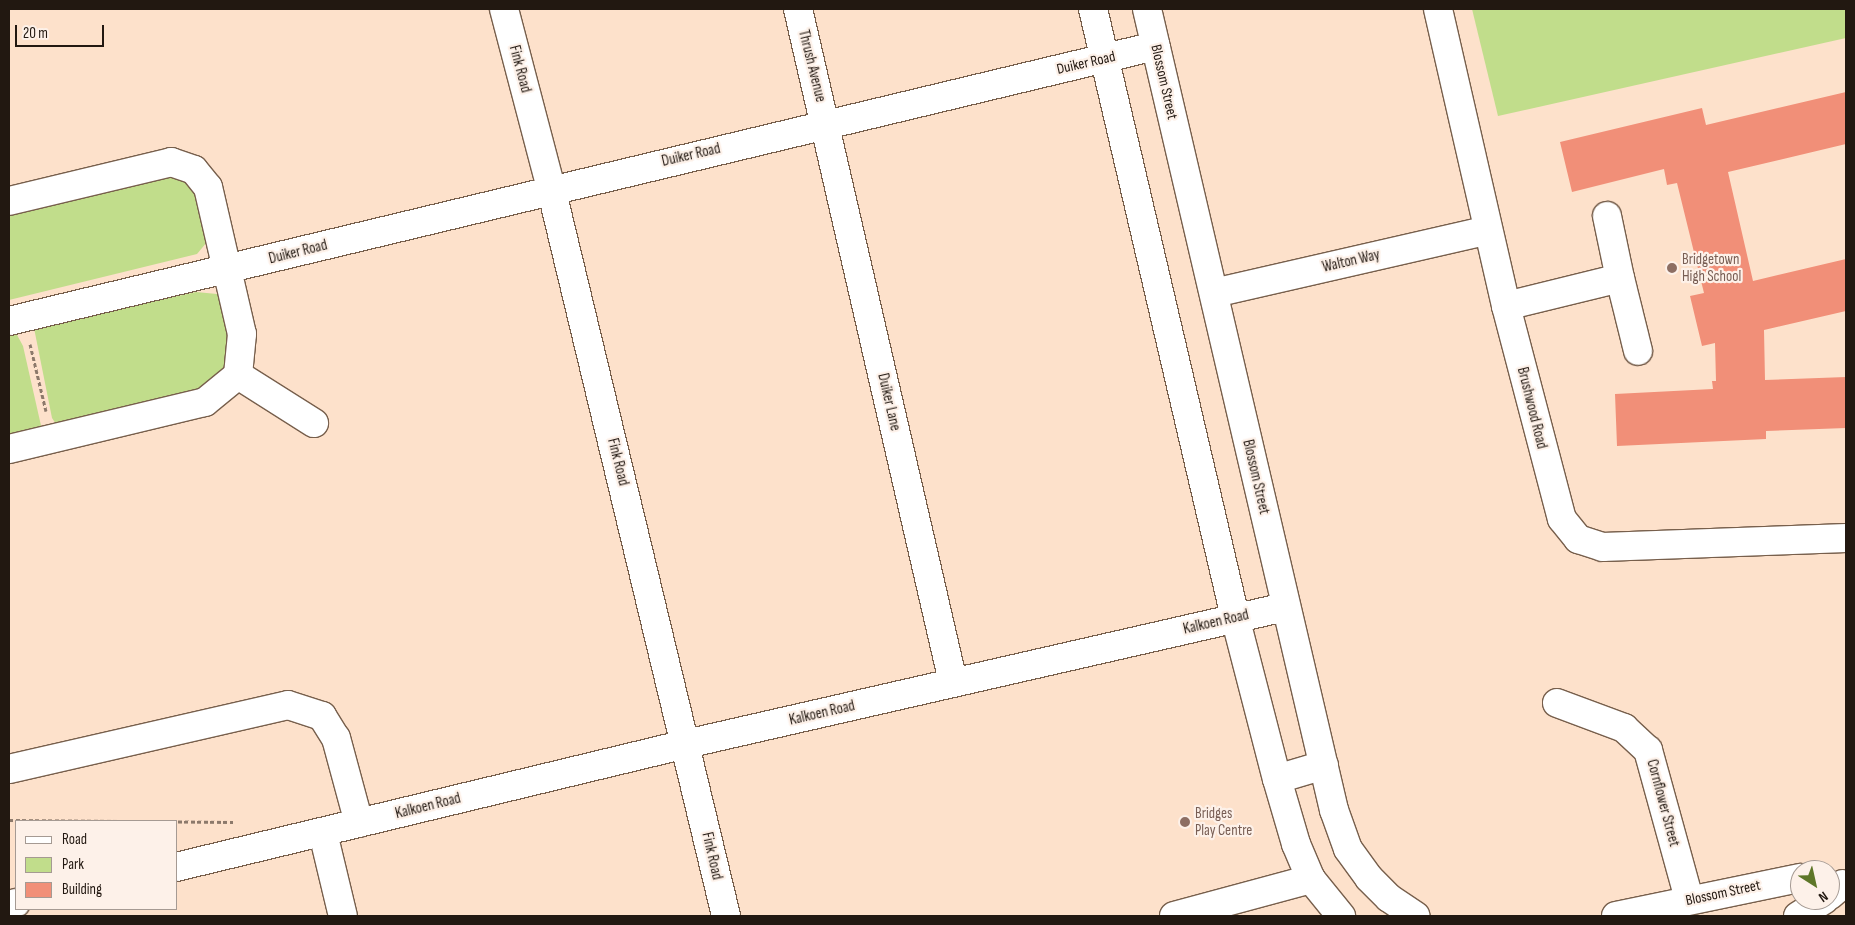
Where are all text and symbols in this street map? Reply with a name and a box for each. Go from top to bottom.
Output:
scale bar [18,15,106,47]
text: 20 m [23,24,48,43]
street label: Thrush Avenue [794,28,830,104]
street label: Fink Road [505,43,535,95]
street label: Blossom Street [1147,43,1181,121]
street label: Duiker Road [1055,48,1117,78]
street label: Duiker Road [660,140,722,170]
street label: Duiker Road [267,236,329,268]
street label: Walton Way [1321,246,1381,276]
place label: Bridgetown High School [1682,250,1741,285]
marker: Bridgetown High School [1666,262,1678,274]
street label: Brushwood Road [1513,365,1551,451]
street label: Duiker Lane [874,372,904,432]
street label: Fink Road [603,436,633,488]
street label: Blossom Street [1239,438,1273,516]
street label: Kalkoen Road [1181,606,1251,638]
street label: Kalkoen Road [787,697,857,729]
street label: Cornflower Street [1643,757,1683,849]
street label: Kalkoen Road [393,789,463,823]
place label: Bridges Play Centre [1195,804,1252,839]
marker: Bridges Play Centre [1179,816,1191,828]
legend [15,820,178,910]
text: Road [62,830,87,849]
street label: Fink Road [698,830,726,882]
text: Park [62,855,84,874]
north arrow [1790,860,1840,910]
street label: Blossom Street [1684,876,1762,910]
text: Building [62,880,102,899]
text: N [1815,888,1831,906]

